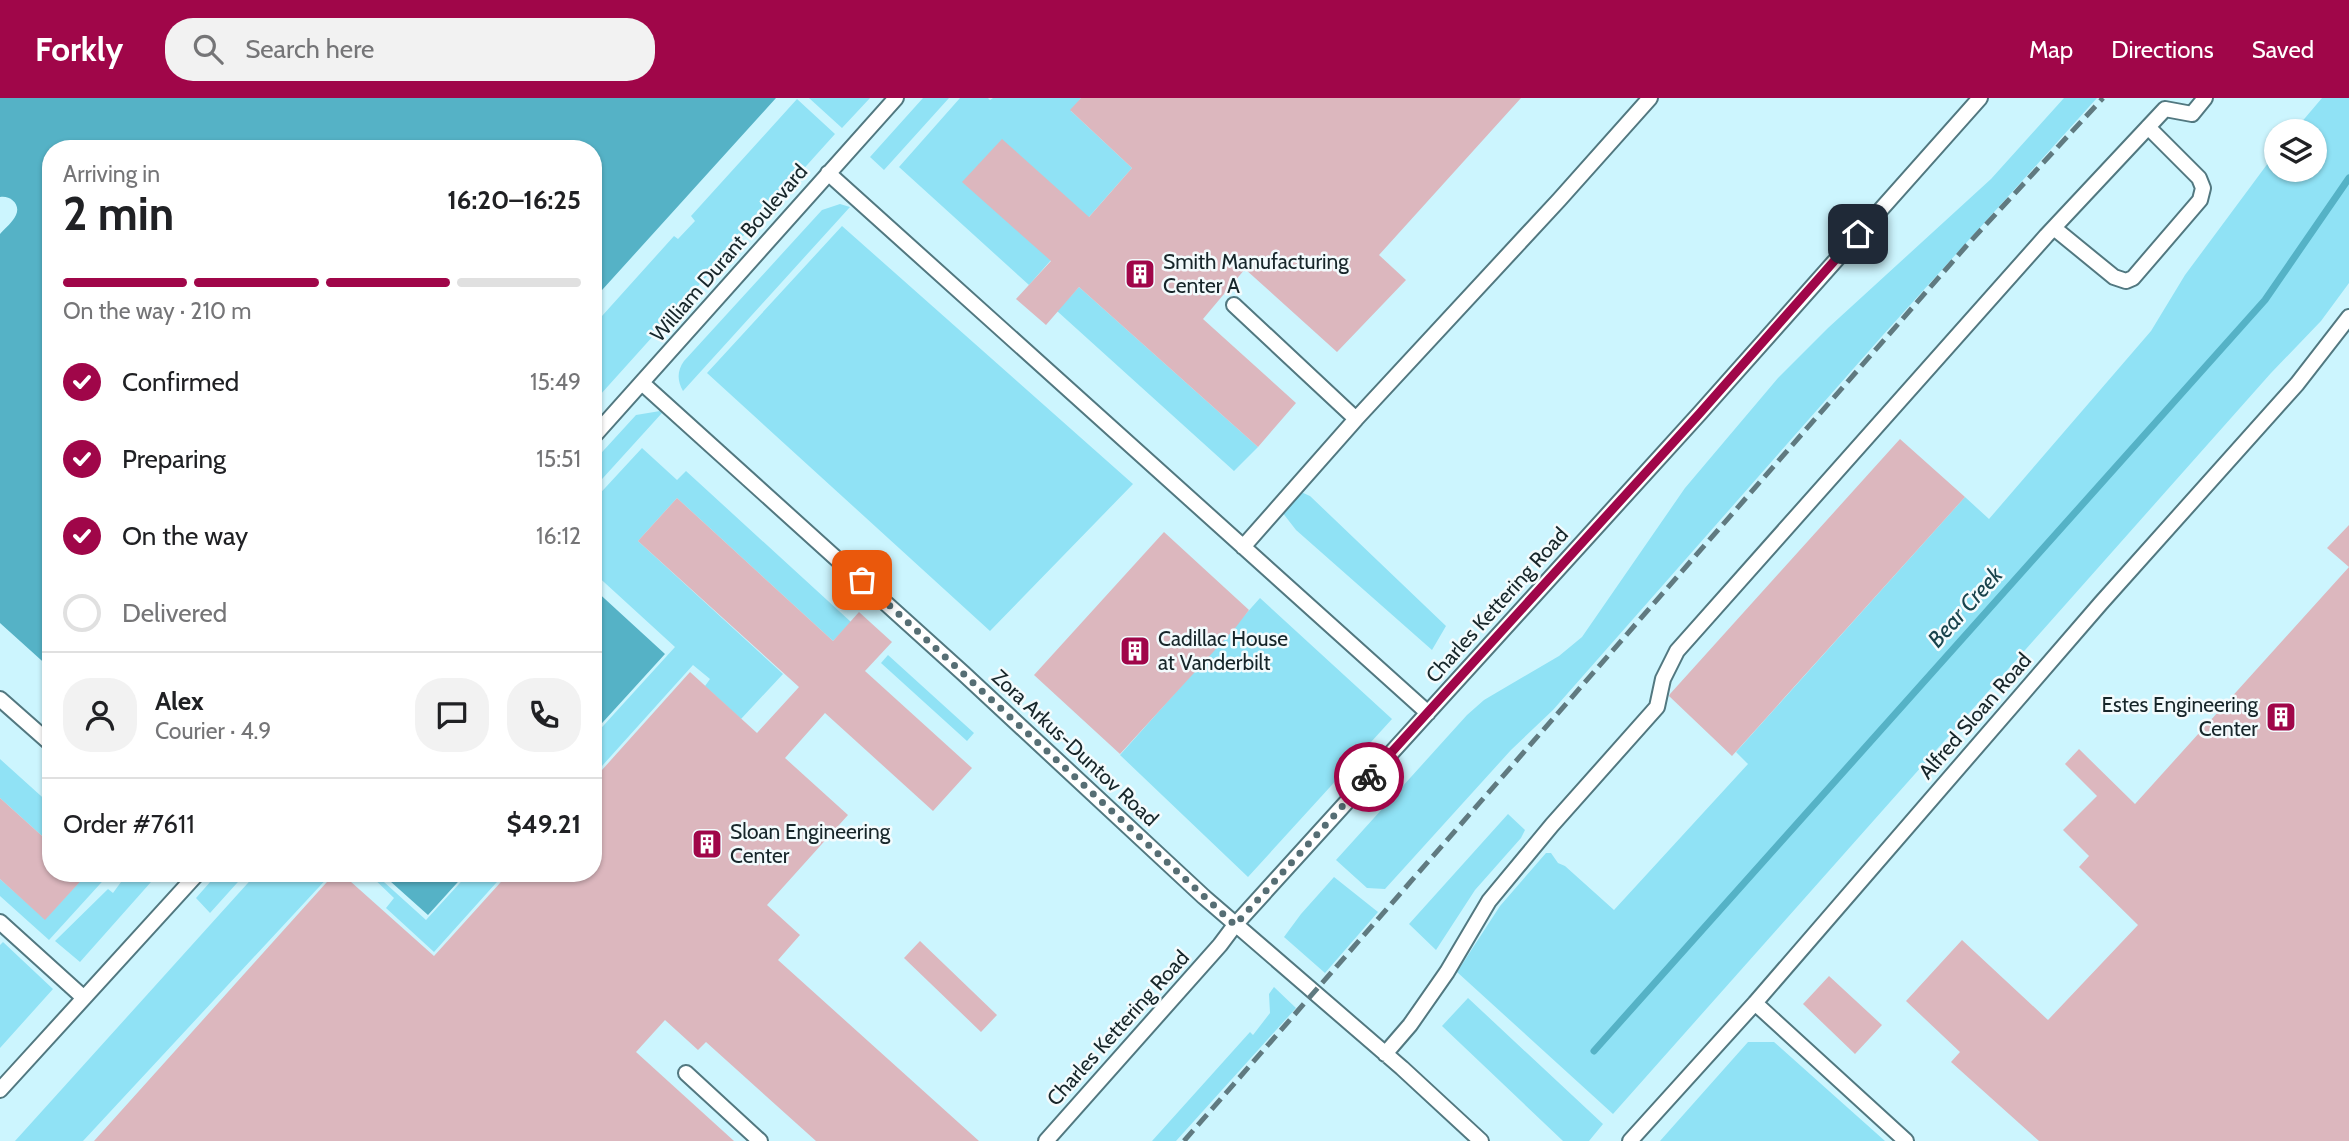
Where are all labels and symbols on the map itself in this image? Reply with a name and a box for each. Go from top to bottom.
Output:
street label: William Durant Boulevard [645,159,812,346]
pin [1828,204,1888,264]
place label: Smith Manufacturing Center A [1163,249,1349,298]
building icon: Smith Manufacturing Center A [1123,257,1157,291]
street label: Charles Kettering Road [1420,522,1573,687]
pin [832,550,892,610]
water label: Bear Creek [1922,560,2009,653]
place label: Cadillac House at Vanderbilt [1158,626,1288,675]
building icon: Cadillac House at Vanderbilt [1118,634,1152,668]
street label: Alfred Sloan Road [1913,648,2036,784]
street label: Zora Arkus-Duntov Road [987,664,1164,831]
place label: Estes Engineering Center [2102,692,2259,741]
building icon: Estes Engineering Center [2264,700,2298,734]
courier [1334,742,1404,812]
place label: Sloan Engineering Center [730,819,891,868]
building icon: Sloan Engineering Center [690,827,724,861]
street label: Charles Kettering Road [1041,945,1194,1110]

